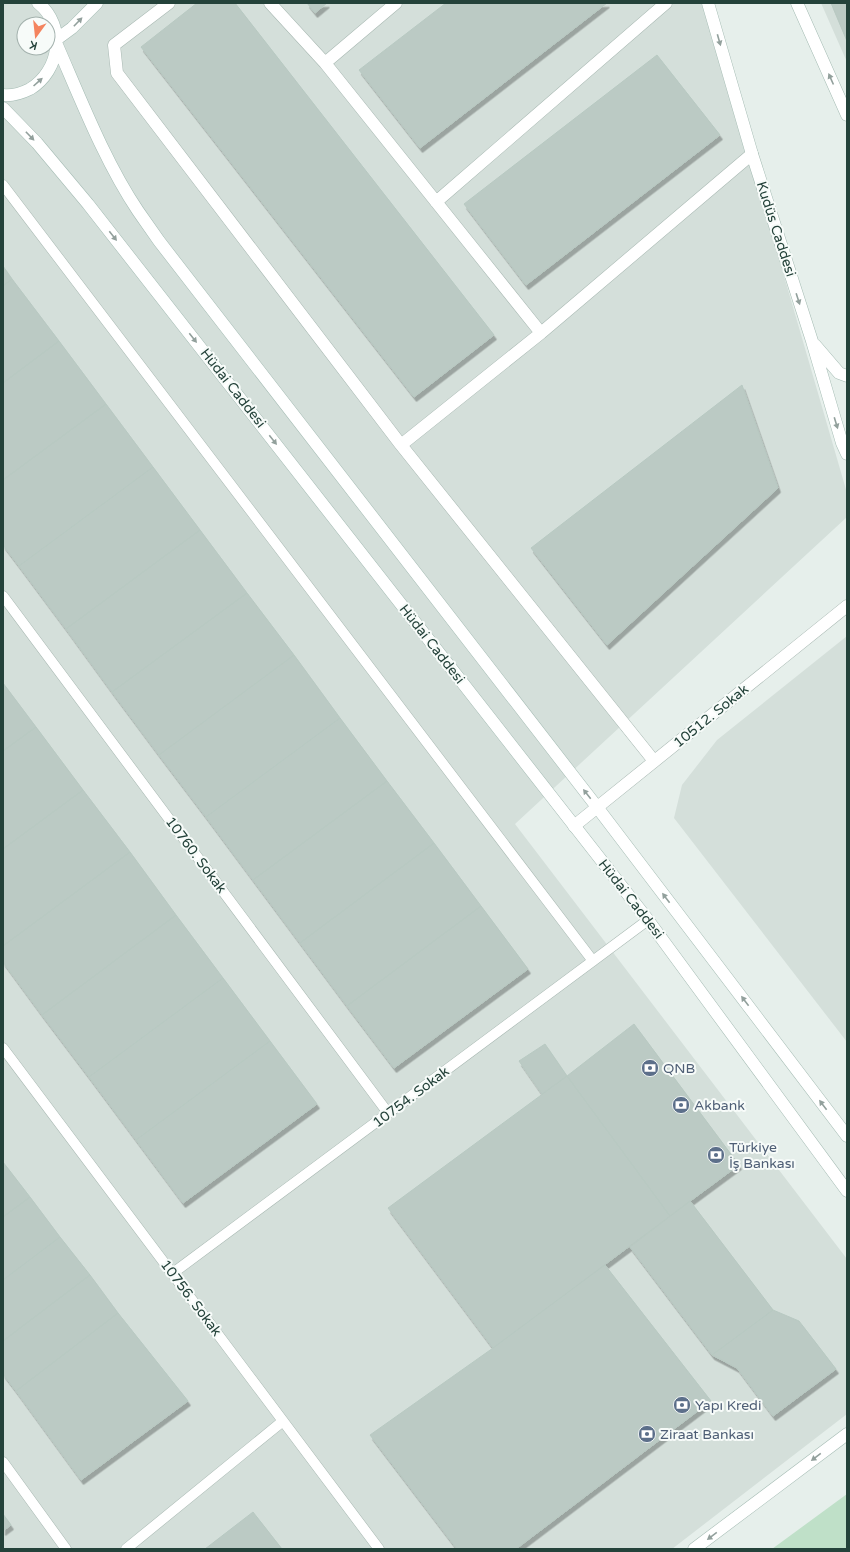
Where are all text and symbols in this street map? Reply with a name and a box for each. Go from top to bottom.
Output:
north arrow [16,16,56,56]
one-way arrow [73,17,83,27]
one-way arrow [716,35,722,47]
text: K [28,38,39,52]
one-way arrow [828,74,834,85]
one-way arrow [33,78,43,87]
one-way arrow [25,131,35,141]
street label: Kudüs Caddesi [753,179,799,279]
one-way arrow [109,230,117,241]
one-way arrow [795,293,801,305]
one-way arrow [189,333,197,344]
street label: Hüdai Caddesi [197,345,269,431]
one-way arrow [833,417,839,429]
one-way arrow [269,435,277,446]
street label: Hüdai Caddesi [396,601,468,687]
street label: 10512. Sokak [670,680,752,751]
one-way arrow [583,789,591,800]
street label: 10760. Sokak [162,813,230,897]
street label: Hüdai Caddesi [595,856,667,942]
one-way arrow [662,892,670,903]
one-way arrow [740,996,749,1007]
bank icon: QNB [640,1058,660,1078]
place label: QNB [663,1060,695,1077]
street label: 10754. Sokak [369,1063,453,1131]
bank icon: Akbank [671,1095,691,1115]
place label: Akbank [694,1097,745,1114]
one-way arrow [819,1099,828,1110]
place label: Türkiye İş Bankası [729,1139,795,1172]
bank icon: Türkiye İş Bankası [706,1145,726,1165]
street label: 10756. Sokak [157,1256,225,1340]
bank icon: Yapı Kredi [672,1395,692,1415]
place label: Yapı Kredi [695,1397,761,1414]
bank icon: Ziraat Bankası [637,1424,657,1444]
place label: Ziraat Bankası [660,1426,754,1443]
one-way arrow [810,1453,821,1462]
one-way arrow [706,1531,717,1540]

